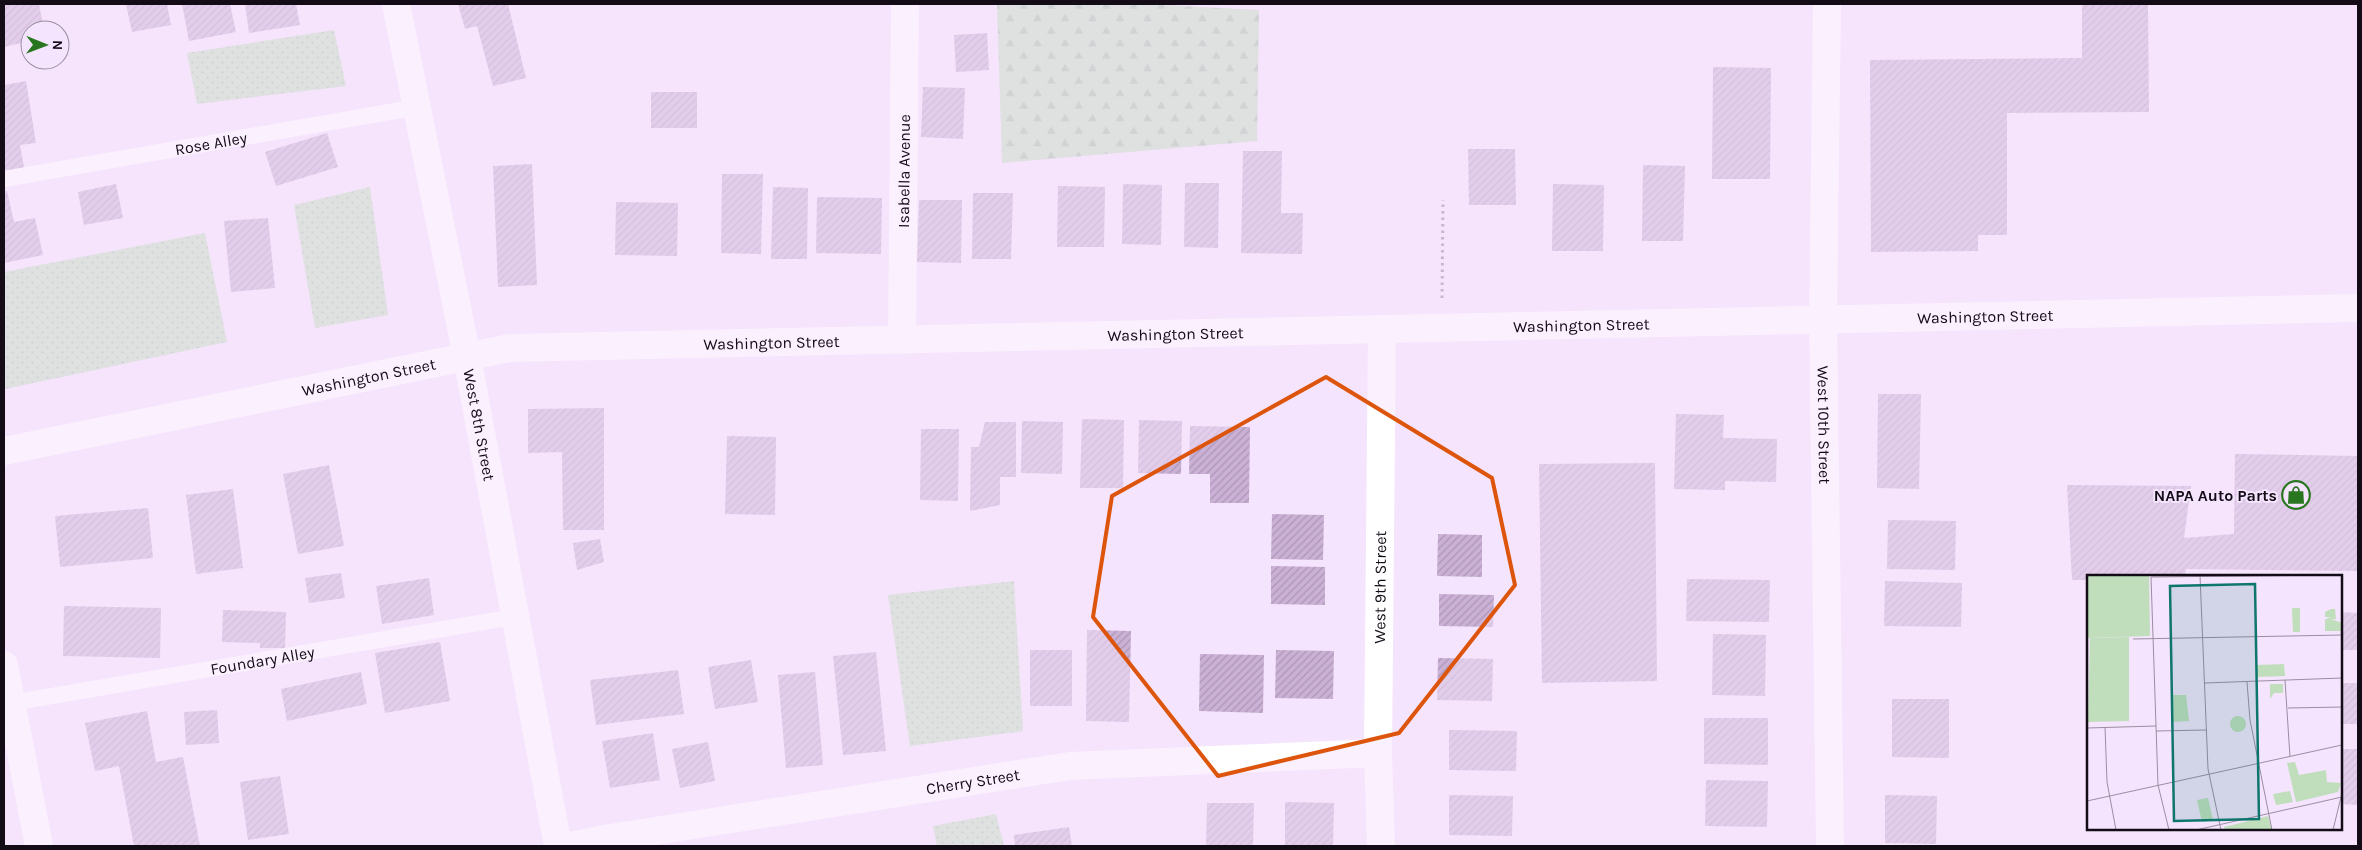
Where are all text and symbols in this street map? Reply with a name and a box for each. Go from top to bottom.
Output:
north arrow [20,20,70,70]
text: N [49,40,66,50]
street label: Isabella Avenue [893,114,914,228]
street label: Rose Alley [173,127,249,159]
street label: Washington Street [1917,305,2054,327]
street label: Washington Street [1513,314,1650,336]
street label: Washington Street [1107,323,1244,345]
street label: Washington Street [703,331,840,353]
street label: Washington Street [300,354,437,400]
street label: West 10th Street [1814,366,1835,484]
street label: West 8th Street [460,367,499,482]
shop icon: NAPA Auto Parts [2281,480,2311,510]
place label: NAPA Auto Parts [2154,486,2277,505]
street label: West 9th Street [1370,530,1390,644]
inset map [2087,575,2342,830]
street label: Foundary Alley [209,642,316,678]
street label: Cherry Street [925,765,1021,798]

